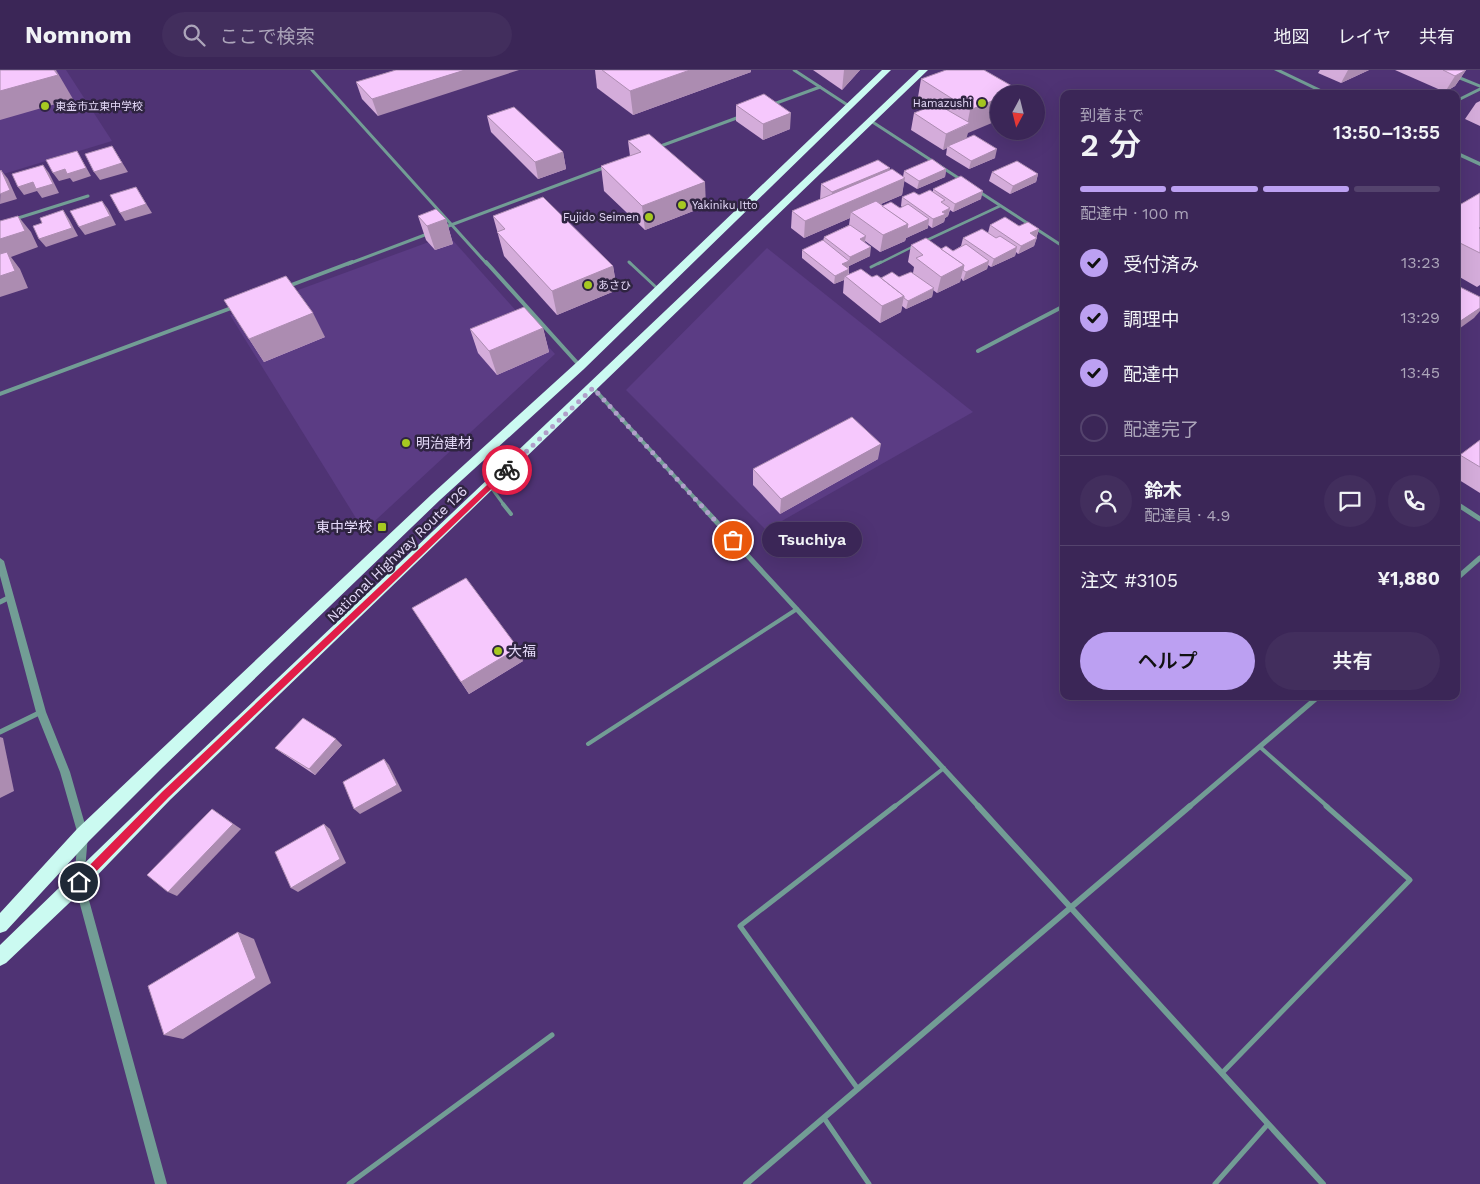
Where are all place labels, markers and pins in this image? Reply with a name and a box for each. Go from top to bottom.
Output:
place label: Hamazushi [913,97,972,110]
marker: Hamazushi [976,97,988,109]
marker: 東金市立東中学校 [39,100,51,112]
place label: 東金市立東中学校 [55,100,143,113]
marker: Yakiniku Itto [676,199,688,211]
place label: Yakiniku Itto [692,199,758,212]
place label: Fujido Seimen [563,211,639,224]
marker: Fujido Seimen [643,211,655,223]
marker: あさひ [582,279,594,291]
place label: あさひ [598,279,631,292]
place label: 明治建材 [416,435,472,451]
marker: 明治建材 [400,437,412,449]
place label: 東中学校 [316,519,372,535]
pin [712,519,754,561]
marker: 東中学校 [376,521,388,533]
callout: Tsuchiya [763,522,863,558]
place label: 大福 [508,643,536,659]
marker: 大福 [492,645,504,657]
pin [58,861,100,903]

